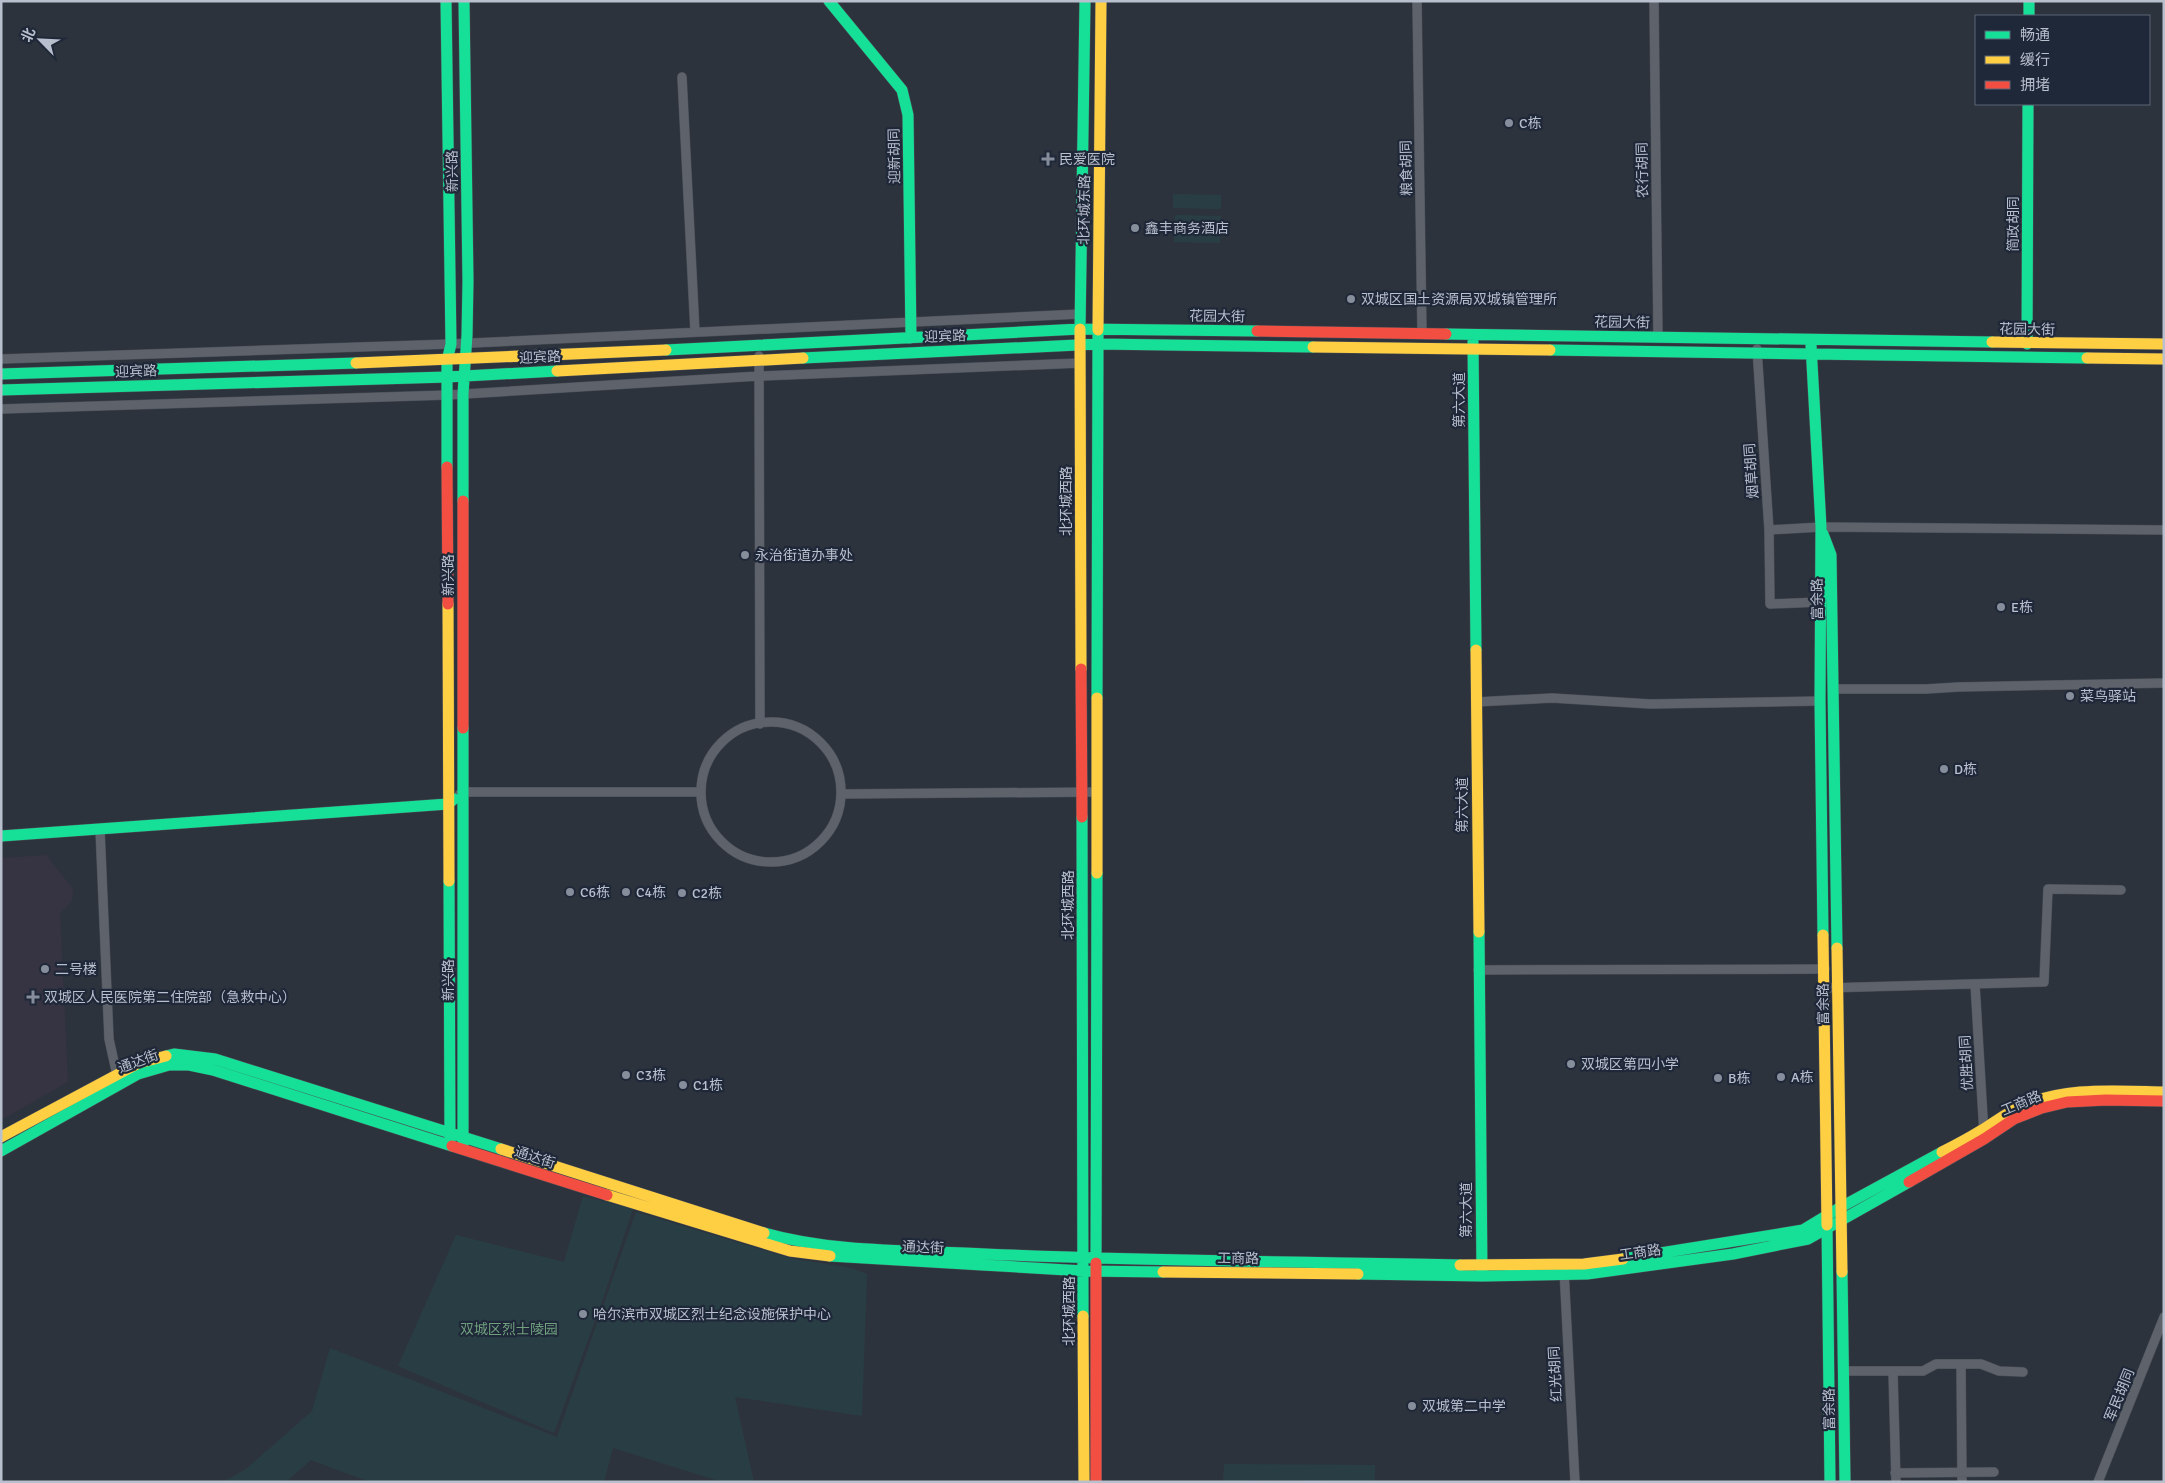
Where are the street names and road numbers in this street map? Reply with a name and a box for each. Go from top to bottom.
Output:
street label: 迎新胡同 [886,128,903,184]
street label: 粮食胡同 [1398,140,1415,196]
street label: 农行胡同 [1634,142,1651,198]
street label: 新兴路 [444,150,461,192]
street label: 北环城东路 [1075,175,1094,245]
street label: 简政胡同 [2005,196,2022,252]
street label: 花园大街 [1189,308,1245,325]
street label: 花园大街 [1594,314,1650,331]
street label: 花园大街 [1999,321,2055,338]
street label: 迎宾路 [924,327,966,346]
street label: 迎宾路 [519,348,561,367]
street label: 迎宾路 [115,362,157,381]
street label: 第六大道 [1451,372,1468,428]
street label: 烟草胡同 [1741,442,1762,499]
street label: 北环城西路 [1058,466,1075,536]
street label: 新兴路 [440,554,457,596]
street label: 富余路 [1809,578,1826,620]
street label: 第六大道 [1454,777,1471,833]
street label: 北环城西路 [1060,870,1077,940]
street label: 新兴路 [440,959,457,1001]
street label: 富余路 [1815,983,1832,1025]
street label: 优胜胡同 [1957,1035,1976,1091]
street label: 通达街 [116,1046,161,1077]
street label: 工商路 [1999,1087,2044,1119]
street label: 通达街 [512,1143,557,1172]
street label: 第六大道 [1458,1182,1475,1238]
street label: 通达街 [902,1238,944,1257]
street label: 工商路 [1618,1241,1662,1264]
street label: 工商路 [1217,1250,1259,1267]
street label: 北环城西路 [1061,1276,1078,1346]
street label: 红光胡同 [1546,1346,1565,1402]
street label: 军民胡同 [2101,1366,2138,1424]
street label: 富余路 [1821,1388,1838,1430]

